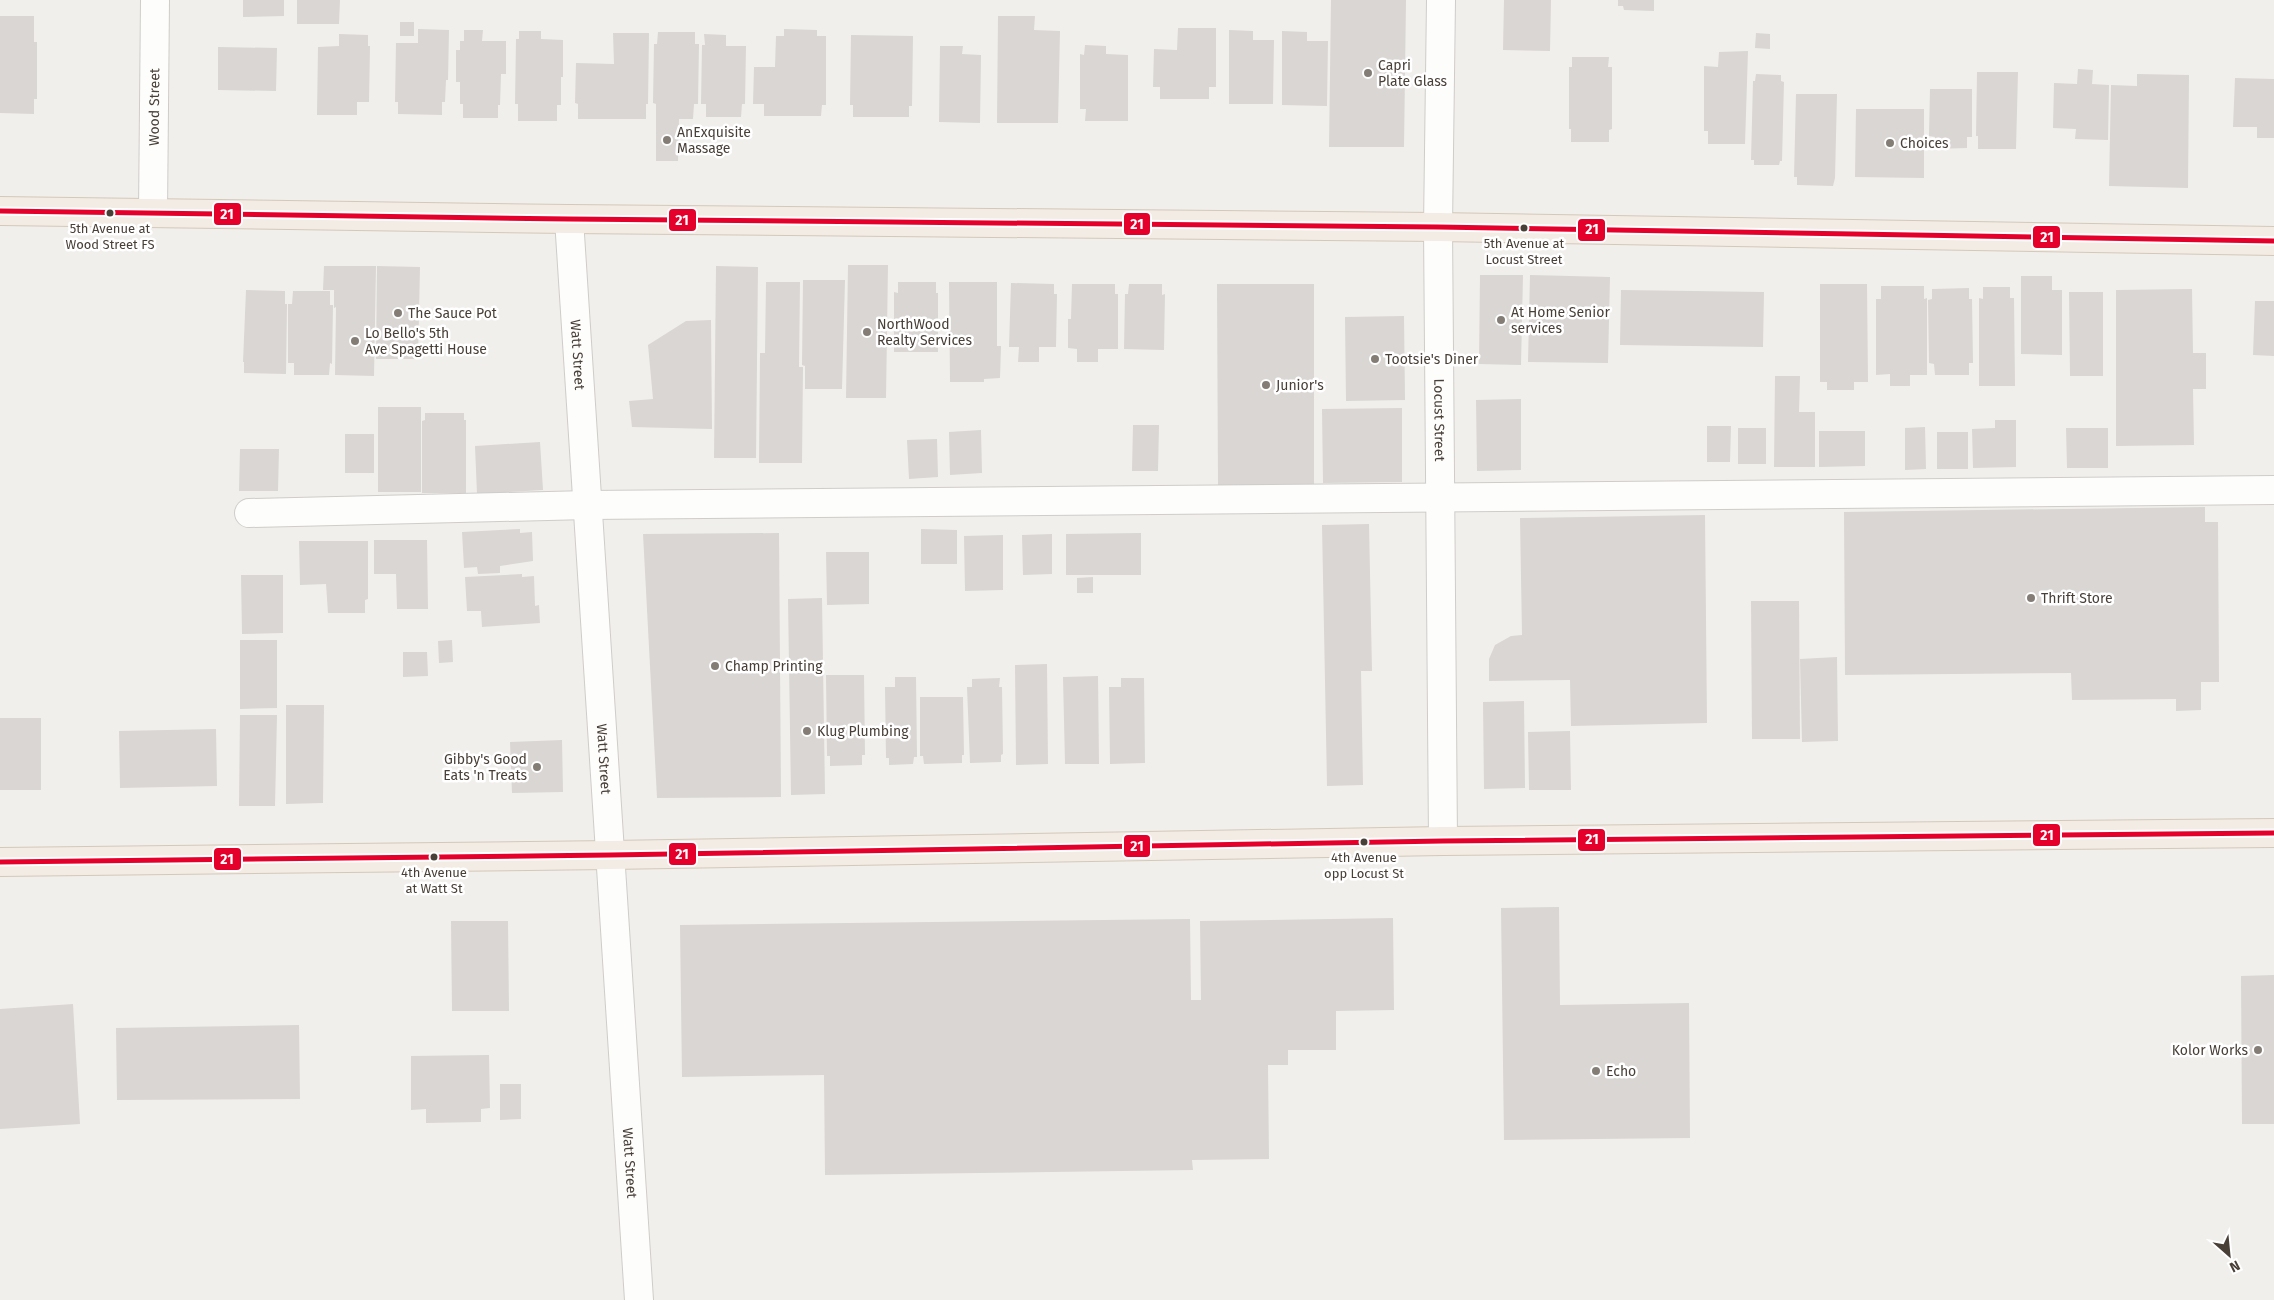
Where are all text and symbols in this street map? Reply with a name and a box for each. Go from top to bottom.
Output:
place label: Capri Plate Glass [1378,57,1448,90]
street label: Wood Street [146,67,163,146]
marker: Capri Plate Glass [1362,67,1374,79]
place label: AnExquisite Massage [677,124,751,157]
marker: AnExquisite Massage [661,134,673,146]
place label: Choices [1900,135,1949,152]
marker: Choices [1884,137,1896,149]
line badge: 21 [213,202,242,226]
text: 21 [220,206,234,223]
marker: 5th Avenue at Wood Street FS [105,208,115,218]
line badge: 21 [668,208,697,232]
text: 21 [675,212,689,229]
line badge: 21 [1123,212,1151,236]
text: 21 [1130,216,1144,233]
line badge: 21 [1577,218,1606,242]
place label: 5th Avenue at Wood Street FS [66,221,154,252]
text: 21 [1585,221,1599,238]
marker: 5th Avenue at Locust Street [1519,223,1529,233]
line badge: 21 [2032,225,2061,249]
text: 21 [2040,229,2054,246]
place label: 5th Avenue at Locust Street [1484,236,1565,267]
place label: At Home Senior services [1511,304,1610,337]
place label: The Sauce Pot [408,305,498,322]
marker: The Sauce Pot [392,307,404,319]
marker: At Home Senior services [1495,314,1507,326]
place label: NorthWood Realty Services [877,316,972,349]
street label: Watt Street [567,319,588,391]
place label: Lo Bello's 5th Ave Spagetti House [365,325,487,358]
marker: NorthWood Realty Services [861,326,873,338]
marker: Lo Bello's 5th Ave Spagetti House [349,335,361,347]
place label: Tootsie's Diner [1385,351,1479,368]
marker: Tootsie's Diner [1369,353,1381,365]
place label: Junior's [1276,377,1324,394]
street label: Locust Street [1430,378,1448,462]
marker: Junior's [1260,379,1272,391]
place label: Thrift Store [2041,590,2113,607]
marker: Thrift Store [2025,592,2037,604]
place label: Champ Printing [725,658,823,675]
marker: Champ Printing [709,660,721,672]
street label: Watt Street [593,723,614,796]
place label: Klug Plumbing [817,723,909,740]
marker: Klug Plumbing [801,725,813,737]
place label: Gibby's Good Eats 'n Treats [443,751,527,784]
marker: Gibby's Good Eats 'n Treats [531,761,543,773]
line badge: 21 [2032,823,2061,847]
text: 21 [2040,827,2054,844]
line badge: 21 [1577,828,1606,852]
text: 21 [1585,831,1599,848]
line badge: 21 [1123,834,1151,858]
marker: 4th Avenue opp Locust St [1359,837,1369,847]
text: 21 [1130,838,1144,855]
line badge: 21 [668,842,697,866]
text: 21 [675,846,689,863]
line badge: 21 [213,847,242,871]
place label: 4th Avenue opp Locust St [1324,850,1404,881]
text: 21 [220,851,234,868]
marker: 4th Avenue at Watt St [429,852,439,862]
place label: 4th Avenue at Watt St [401,865,467,896]
place label: Kolor Works [2172,1042,2248,1059]
marker: Kolor Works [2252,1044,2264,1056]
place label: Echo [1606,1063,1636,1080]
marker: Echo [1590,1065,1602,1077]
street label: Watt Street [619,1127,640,1200]
north arrow [2204,1230,2254,1280]
text: N [2227,1256,2243,1276]

